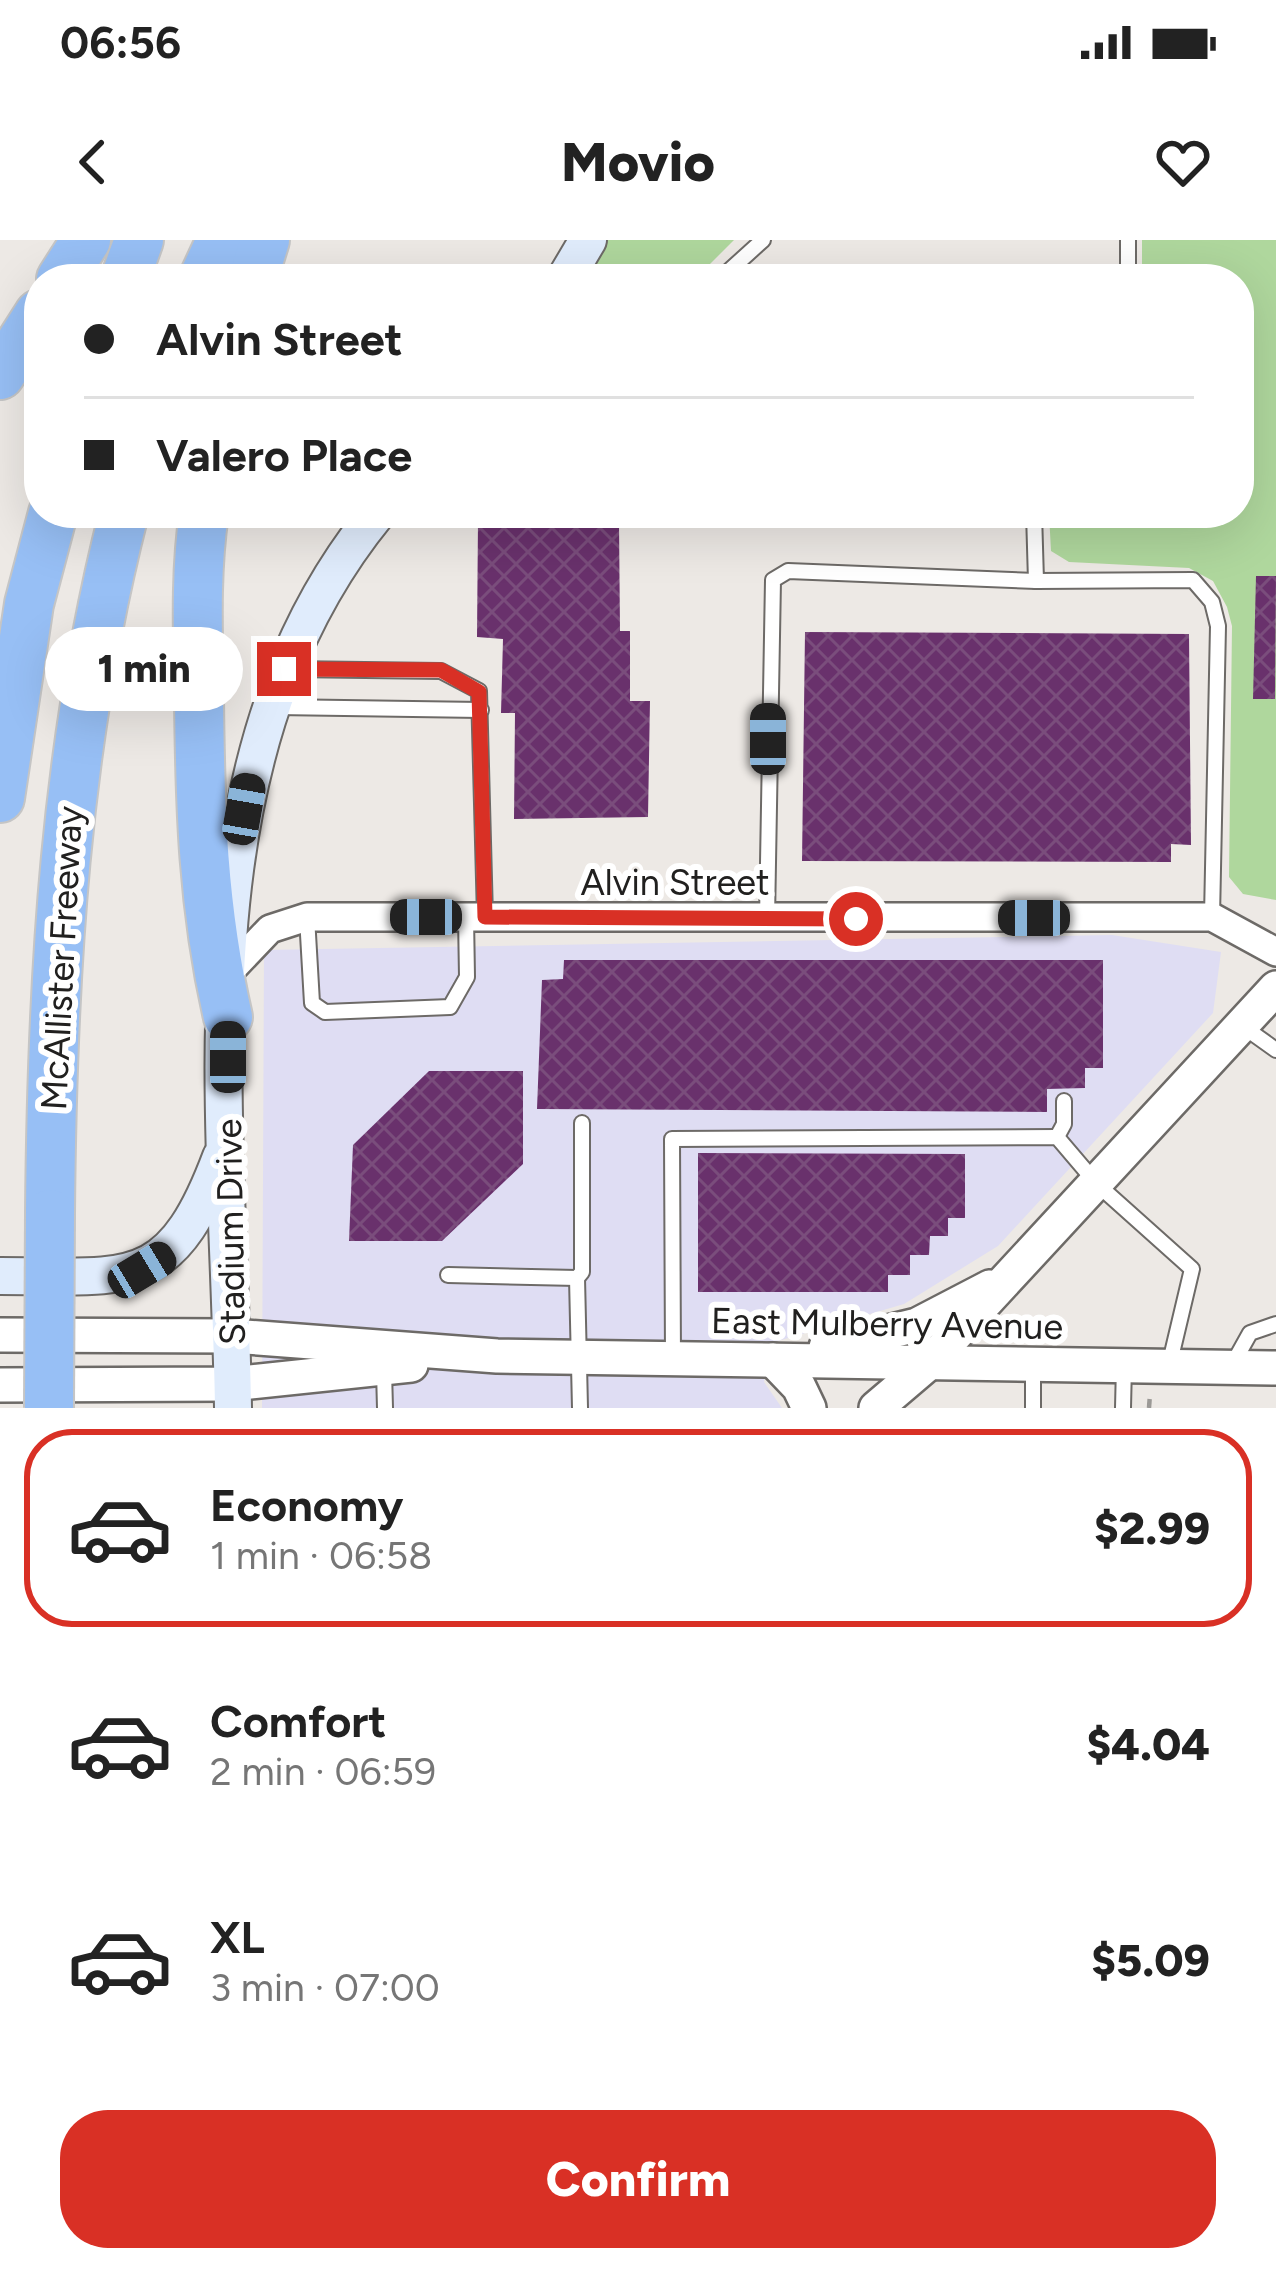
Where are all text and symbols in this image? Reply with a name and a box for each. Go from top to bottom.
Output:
text: 06:56 [60,15,181,69]
icon: back [60,129,126,195]
icon: heart [1150,129,1216,195]
text: Movio [561,130,715,195]
text: Alvin Street [156,312,403,366]
text: Valero Place [156,428,412,482]
callout: 1 min [44,627,242,711]
route end [257,642,311,696]
text: 1 min [97,645,191,692]
car [750,703,786,775]
car [220,770,268,848]
street label: McAllister Freeway [32,805,91,1111]
street label: Alvin Street [580,861,770,904]
route start [829,892,883,946]
car [390,899,462,935]
car [998,900,1070,936]
car [210,1021,246,1093]
street label: Stadium Drive [207,1118,254,1345]
car [102,1236,182,1304]
street label: East Mulberry Avenue [711,1299,1063,1348]
icon: car [66,1474,174,1582]
text: Economy [210,1478,403,1532]
text: $2.99 [1094,1501,1210,1555]
text: 1 min · 06:58 [210,1532,432,1579]
icon: car [66,1690,174,1798]
text: Comfort [210,1694,386,1748]
text: $4.04 [1086,1717,1210,1771]
text: 2 min · 06:59 [210,1748,436,1795]
icon: car [66,1906,174,2014]
text: XL [210,1910,265,1964]
text: $5.09 [1091,1933,1210,1987]
text: 3 min · 07:00 [210,1964,440,2011]
button: Confirm [60,2110,1216,2248]

